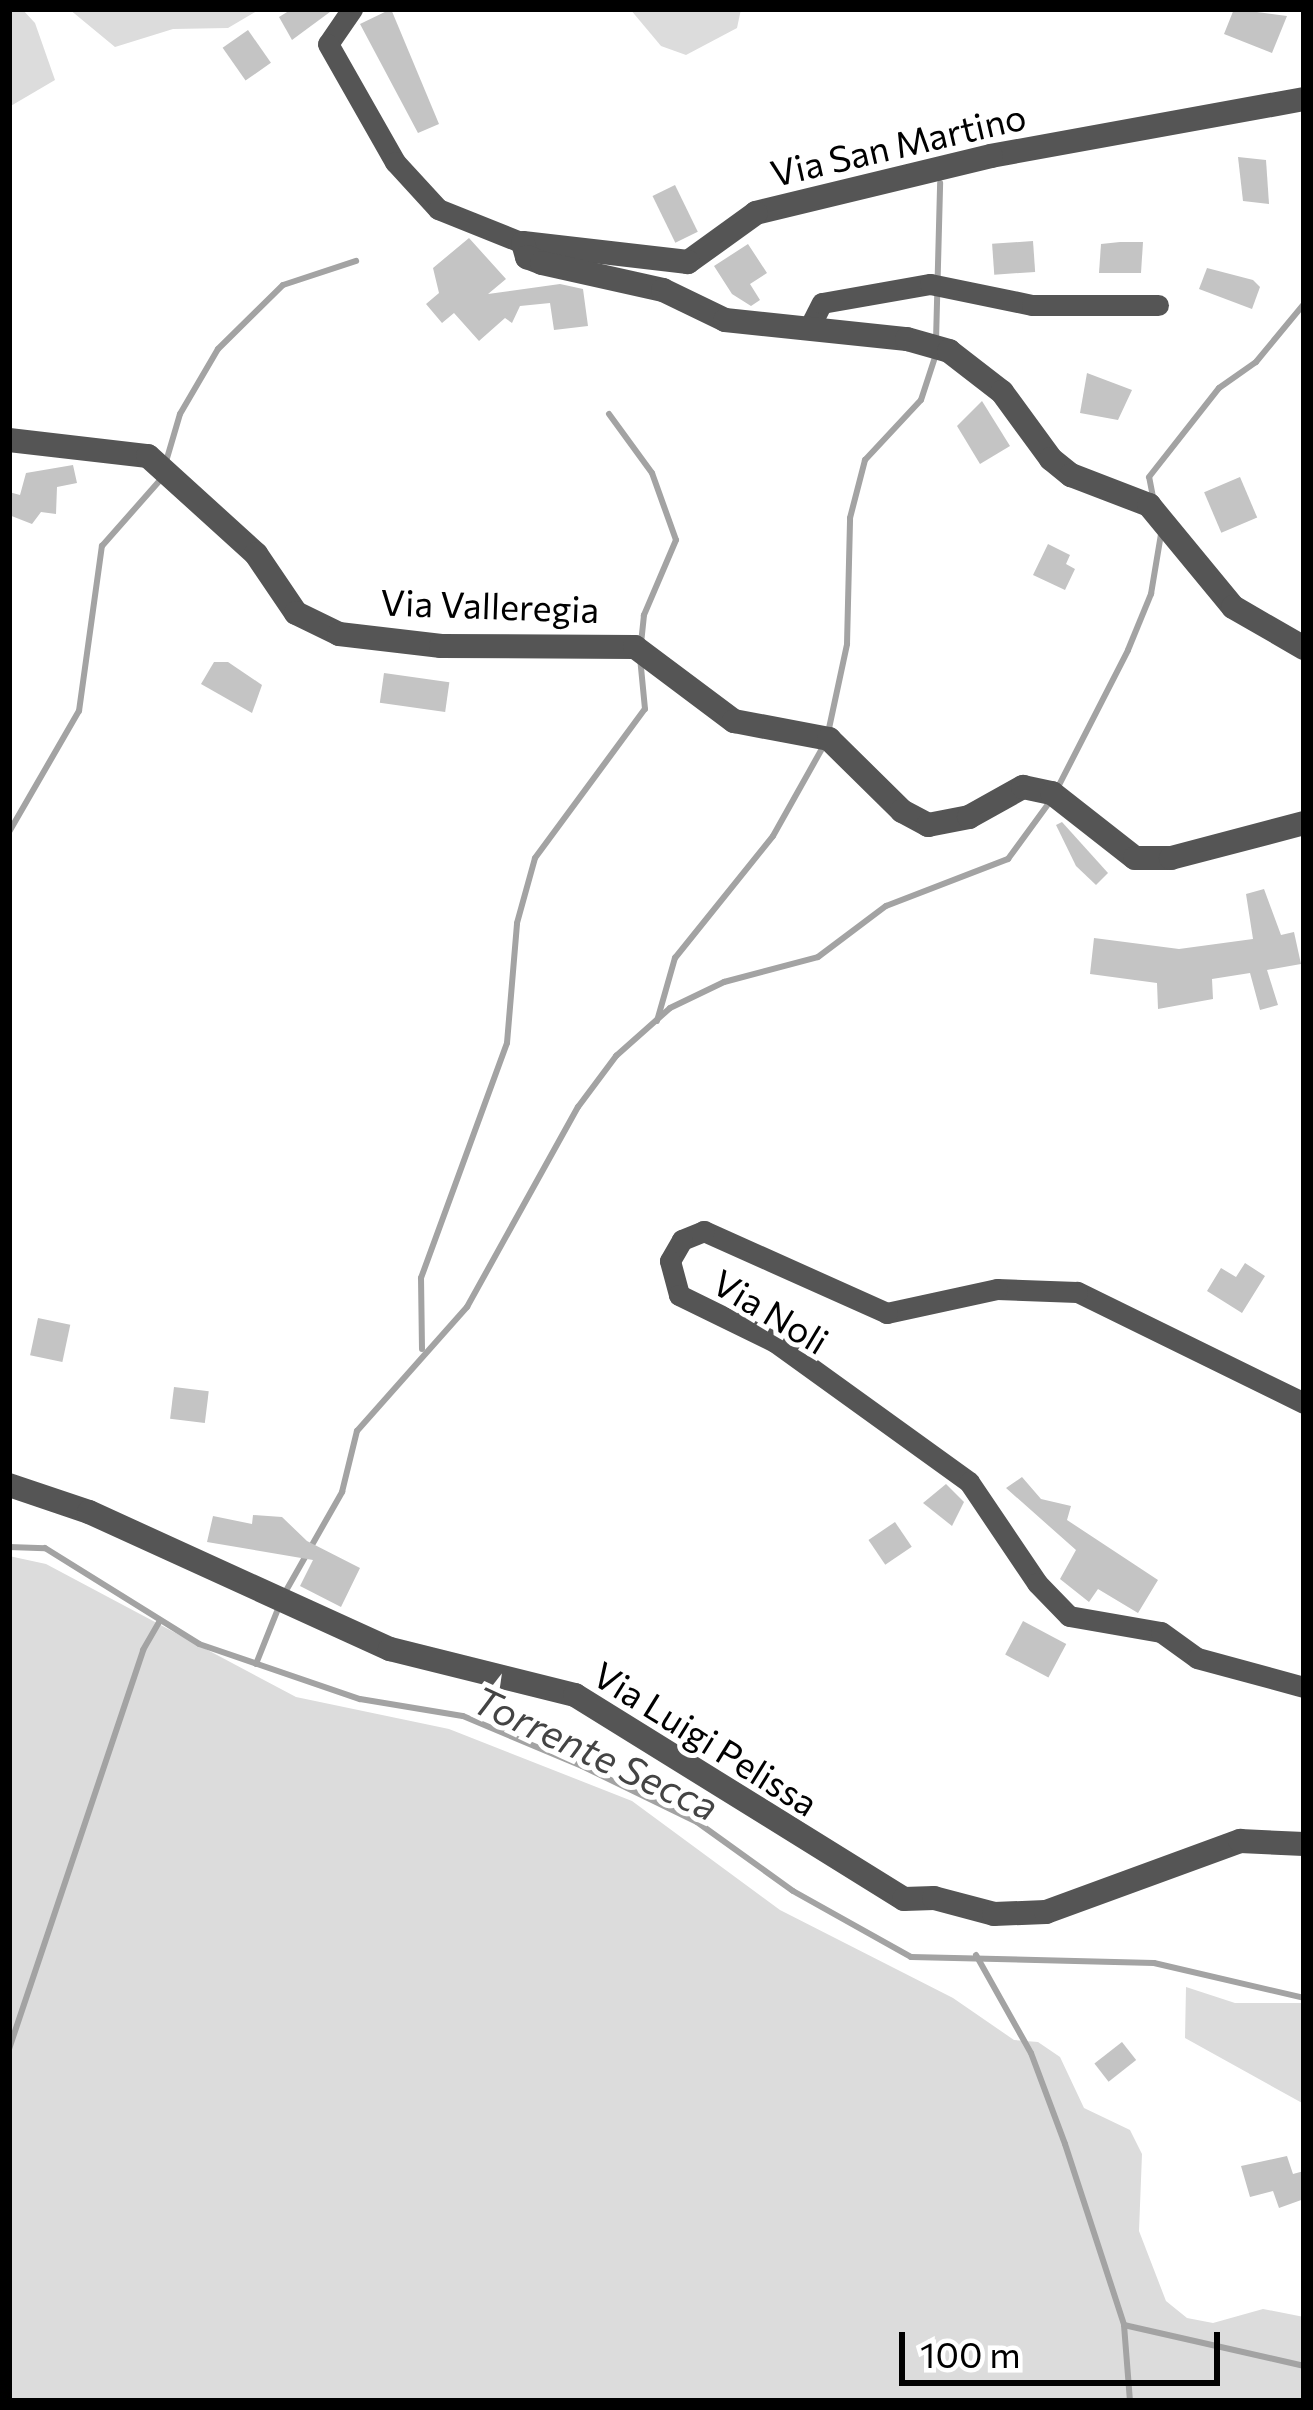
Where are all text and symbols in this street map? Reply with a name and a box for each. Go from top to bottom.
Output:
street label: Via San Martino [766,94,1030,194]
street label: Via Valleregia [380,580,600,630]
street label: Via Noli [706,1260,836,1362]
street label: Via Luigi Pelissa [586,1652,826,1824]
water label: Torrente Secca [466,1675,726,1829]
scale bar [905,2308,1226,2382]
text: 100 m [920,2331,1021,2375]

